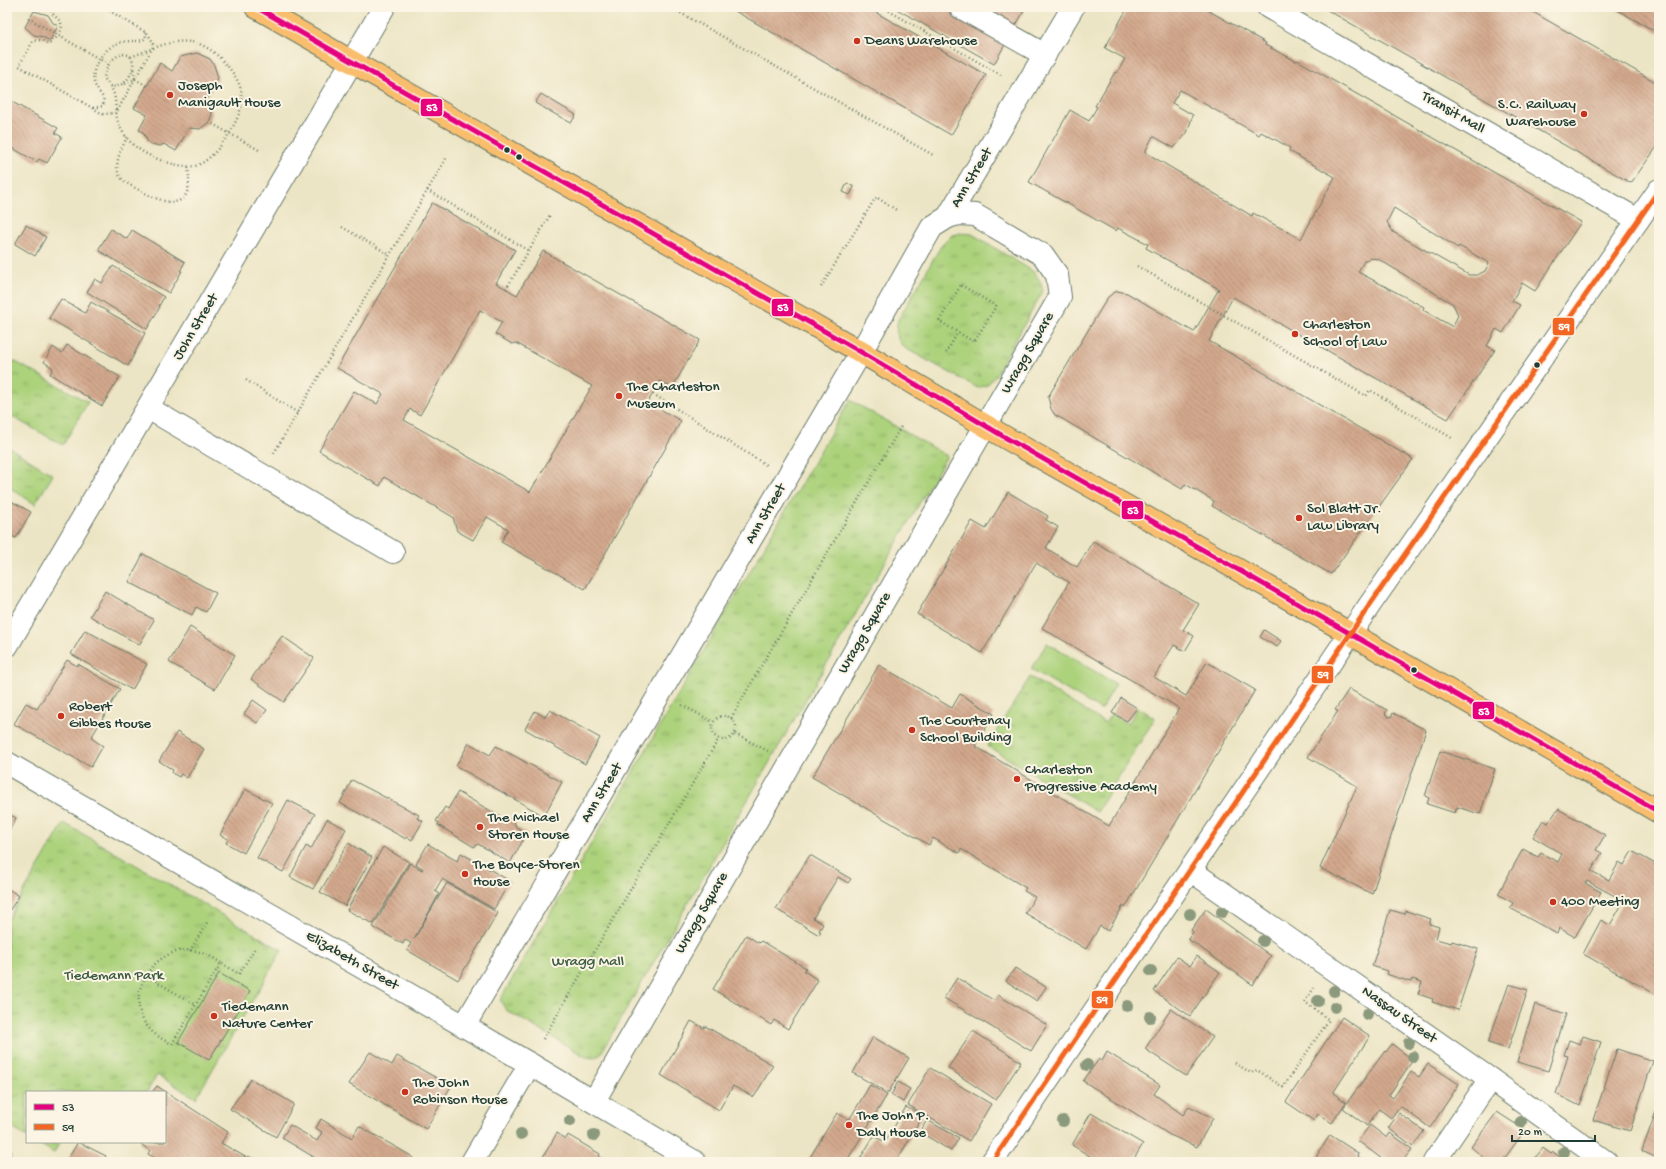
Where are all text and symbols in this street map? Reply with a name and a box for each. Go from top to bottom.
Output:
place label: Deans Warehouse [864,32,978,50]
marker: Deans Warehouse [852,36,862,46]
place label: Joseph Manigault House [178,77,281,112]
street label: Transit Mall [1417,87,1488,138]
marker: Joseph Manigault House [165,90,175,100]
place label: S.C. Railway Warehouse [1498,96,1577,131]
line badge: 53 [420,98,443,117]
text: 53 [426,103,438,115]
marker: S.C. Railway Warehouse [1579,109,1589,119]
street label: Ann Street [947,143,998,211]
unlabelled marker [502,145,512,155]
unlabelled marker [514,152,524,162]
street label: John Street [169,289,224,364]
line badge: 53 [771,298,794,317]
text: 53 [777,303,789,315]
street label: Wragg Square [997,309,1059,397]
place label: Charleston School of Law [1303,316,1387,351]
line badge: 59 [1552,317,1575,336]
text: 59 [1558,322,1570,334]
marker: Charleston School of Law [1290,329,1300,339]
unlabelled marker [1532,360,1542,370]
place label: The Charleston Museum [626,378,720,413]
marker: The Charleston Museum [614,391,624,401]
street label: Ann Street [742,479,791,547]
line badge: 53 [1121,500,1144,520]
place label: Sol Blatt Jr. Law Library [1307,500,1382,535]
text: 53 [1127,506,1139,518]
marker: Sol Blatt Jr. Law Library [1294,513,1304,523]
street label: Wragg Square [834,589,896,677]
line badge: 59 [1311,665,1334,684]
unlabelled marker [1409,665,1419,675]
text: 59 [1317,670,1329,682]
place label: Robert Gibbes House [69,698,151,733]
line badge: 53 [1472,701,1495,720]
text: 53 [1478,707,1490,719]
marker: Robert Gibbes House [56,711,66,721]
place label: The Courtenay School Building [919,712,1012,747]
marker: The Courtenay School Building [907,725,917,735]
street label: Ann Street [577,758,628,826]
place label: Charleston Progressive Academy [1024,761,1158,796]
marker: Charleston Progressive Academy [1012,774,1022,784]
place label: The Michael Storen House [487,809,570,844]
marker: The Michael Storen House [475,822,485,832]
place label: The Boyce-Storen House [472,856,580,891]
marker: The Boyce-Storen House [460,869,470,879]
street label: Wragg Square [671,869,733,957]
place label: 400 Meeting [1561,893,1640,911]
marker: 400 Meeting [1548,897,1558,907]
street label: Elizabeth Street [302,927,403,996]
park label: Wragg Mall [552,953,624,971]
park label: Tiedemann Park [64,967,165,985]
street label: Nassau Street [1358,982,1442,1049]
line badge: 59 [1091,990,1114,1009]
text: 59 [1096,995,1108,1007]
place label: Tiedemann Nature Center [221,998,314,1033]
marker: Tiedemann Nature Center [209,1011,219,1021]
place label: The John Robinson House [412,1074,508,1109]
marker: The John Robinson House [400,1087,410,1097]
legend [26,1091,166,1143]
text: 53 [62,1102,75,1116]
place label: The John P. Daly House [856,1107,930,1142]
scale bar [1512,1117,1595,1143]
marker: The John P. Daly House [844,1120,854,1130]
text: 59 [62,1122,74,1136]
text: 20 m [1518,1126,1543,1140]

